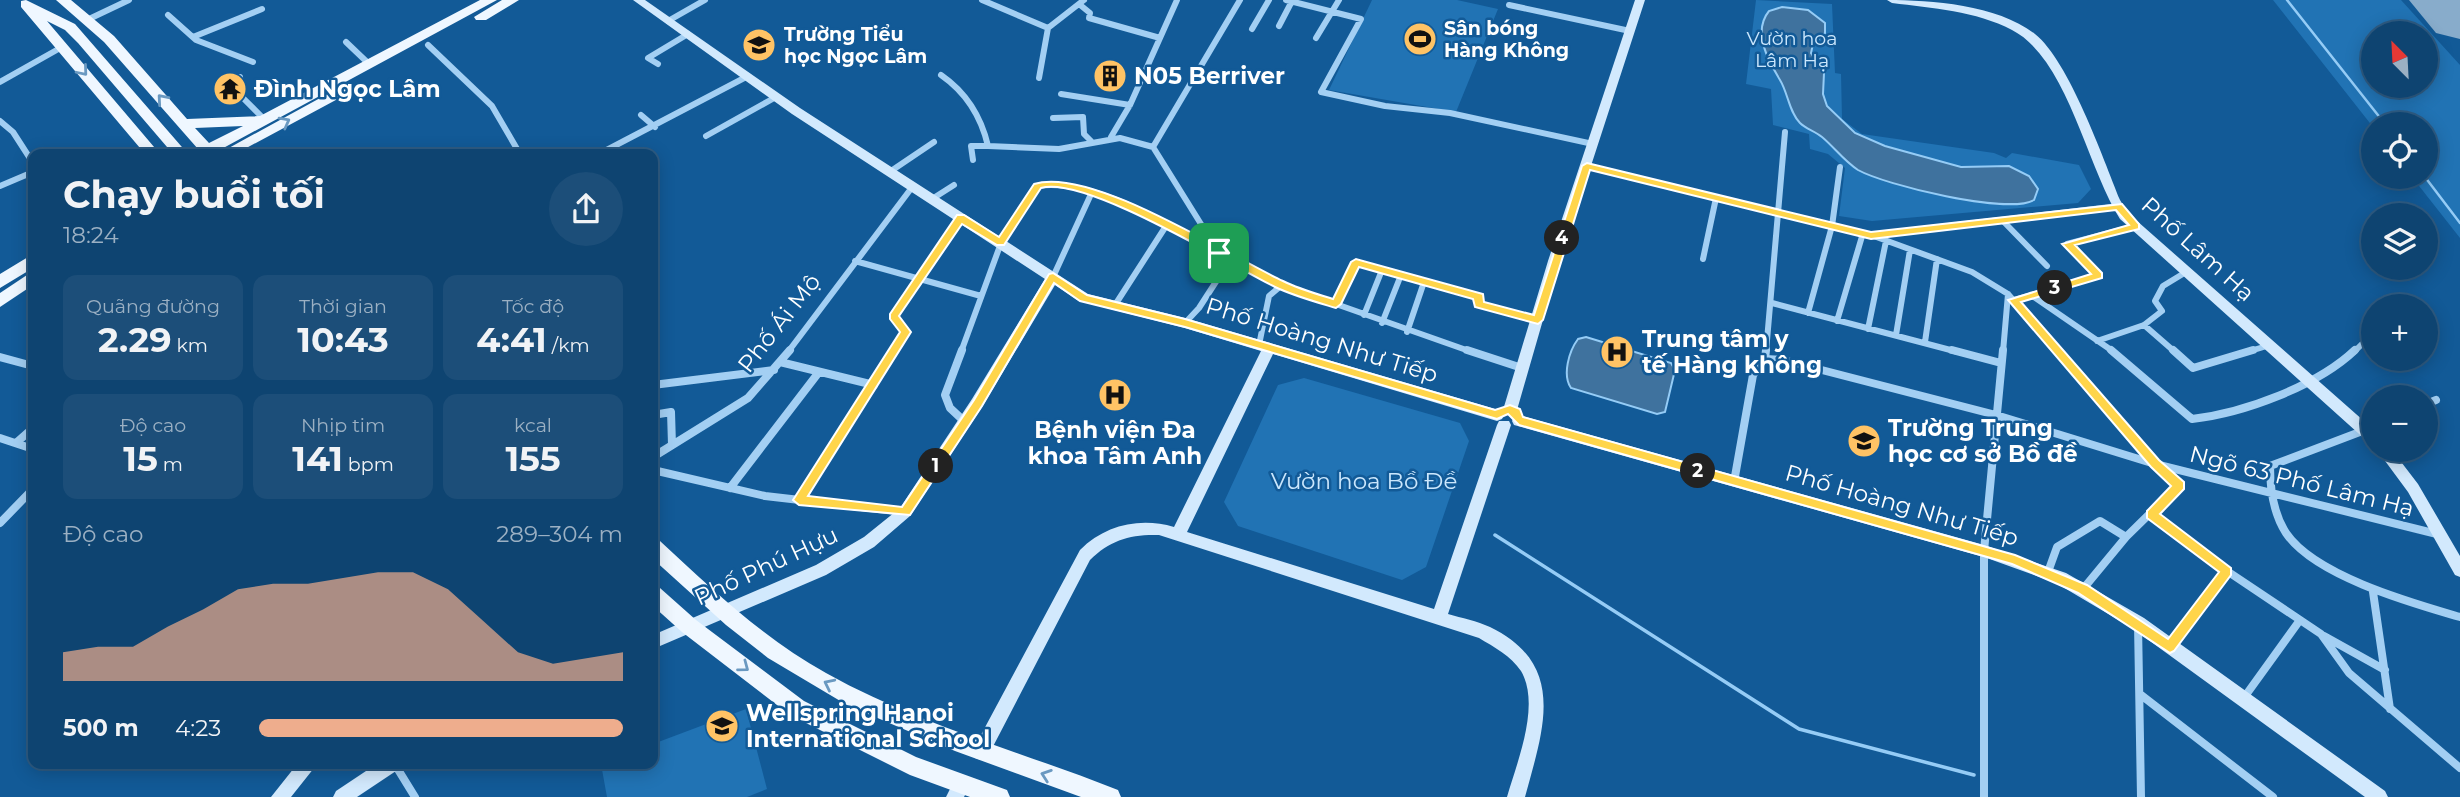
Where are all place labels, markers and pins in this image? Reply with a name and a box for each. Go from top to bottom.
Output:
place label: Sân bóng Hàng Không [1444,17,1569,62]
sports icon: Sân bóng Hàng Không [1401,20,1439,58]
place label: Trường Tiểu học Ngọc Lâm [784,23,927,68]
school or university icon: Trường Tiểu học Ngọc Lâm [740,26,778,64]
building icon: N05 Berriver [1091,57,1129,95]
place label: N05 Berriver [1134,62,1285,90]
temple icon: Đình Ngọc Lâm [211,70,249,108]
place label: Đình Ngọc Lâm [254,75,441,103]
pin: 4 [1544,220,1580,256]
pin [1189,223,1249,283]
pin: 3 [2038,270,2072,306]
place label: Trung tâm y tế Hàng không [1642,325,1822,379]
hospital icon: Trung tâm y tế Hàng không [1598,333,1636,371]
hospital icon: Bệnh viện Đa khoa Tâm Anh [1096,376,1134,414]
place label: Trường Trung học cơ sở Bồ đề [1888,414,2078,468]
place label: Bệnh viện Đa khoa Tâm Anh [1028,416,1202,470]
school or university icon: Trường Trung học cơ sở Bồ đề [1845,422,1883,460]
pin: 1 [918,448,954,484]
pin: 2 [1680,454,1716,489]
place label: Wellspring Hanoi International School [746,699,990,753]
school or university icon: Wellspring Hanoi International School [703,707,741,745]

